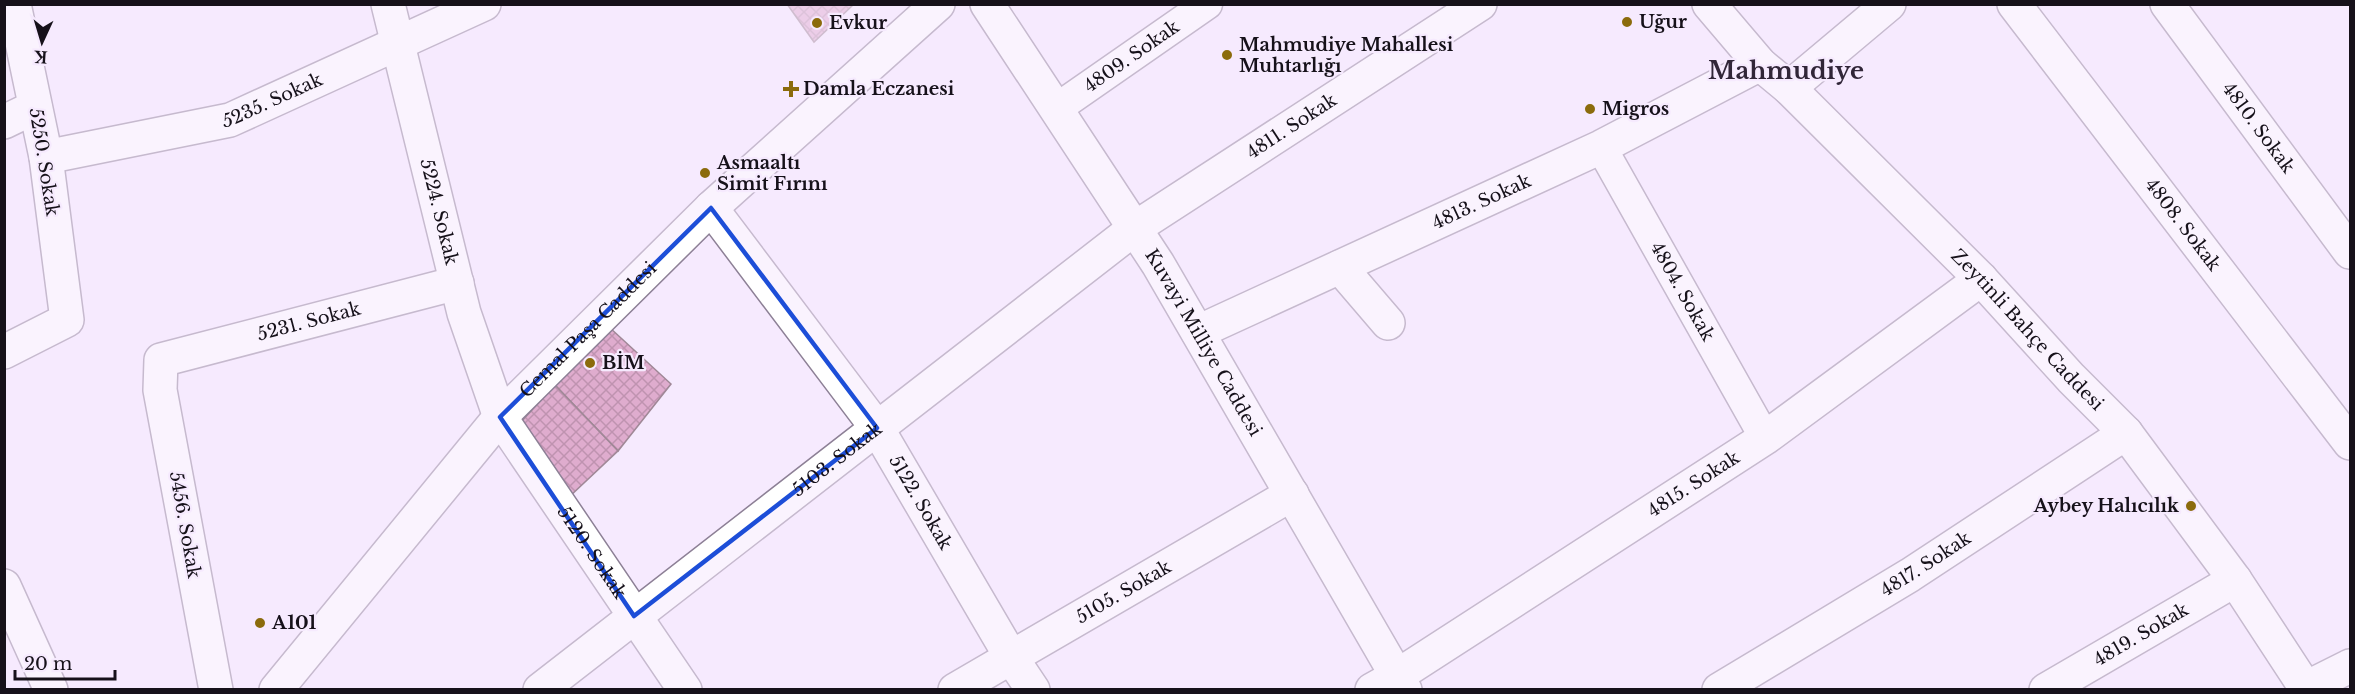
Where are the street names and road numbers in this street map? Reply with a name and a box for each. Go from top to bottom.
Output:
street label: 4809. Sokak [1080,16,1183,97]
street label: 5235. Sokak [220,68,326,132]
street label: 4810. Sokak [2218,78,2299,178]
street label: 4811. Sokak [1242,89,1341,164]
street label: 5250. Sokak [25,106,63,218]
street label: 5224. Sokak [415,157,463,267]
street label: 4813. Sokak [1429,170,1534,234]
street label: 4808. Sokak [2141,174,2225,275]
street label: 4804. Sokak [1646,238,1719,345]
street label: Kuvayi Milliye Caddesi [1140,245,1266,440]
street label: Zeytinli Bahçe Caddesi [1947,245,2108,415]
street label: Cemal Paşa Caddesi [515,257,661,402]
street label: 5231. Sokak [255,298,363,346]
street label: 5103. Sokak [788,418,886,501]
street label: 4815. Sokak [1644,446,1744,522]
street label: 5122. Sokak [884,451,957,554]
street label: 5456. Sokak [165,470,205,580]
street label: 5120. Sokak [553,502,631,603]
street label: 4817. Sokak [1877,527,1975,601]
street label: 5105. Sokak [1072,556,1175,628]
street label: 4819. Sokak [2090,598,2192,671]

